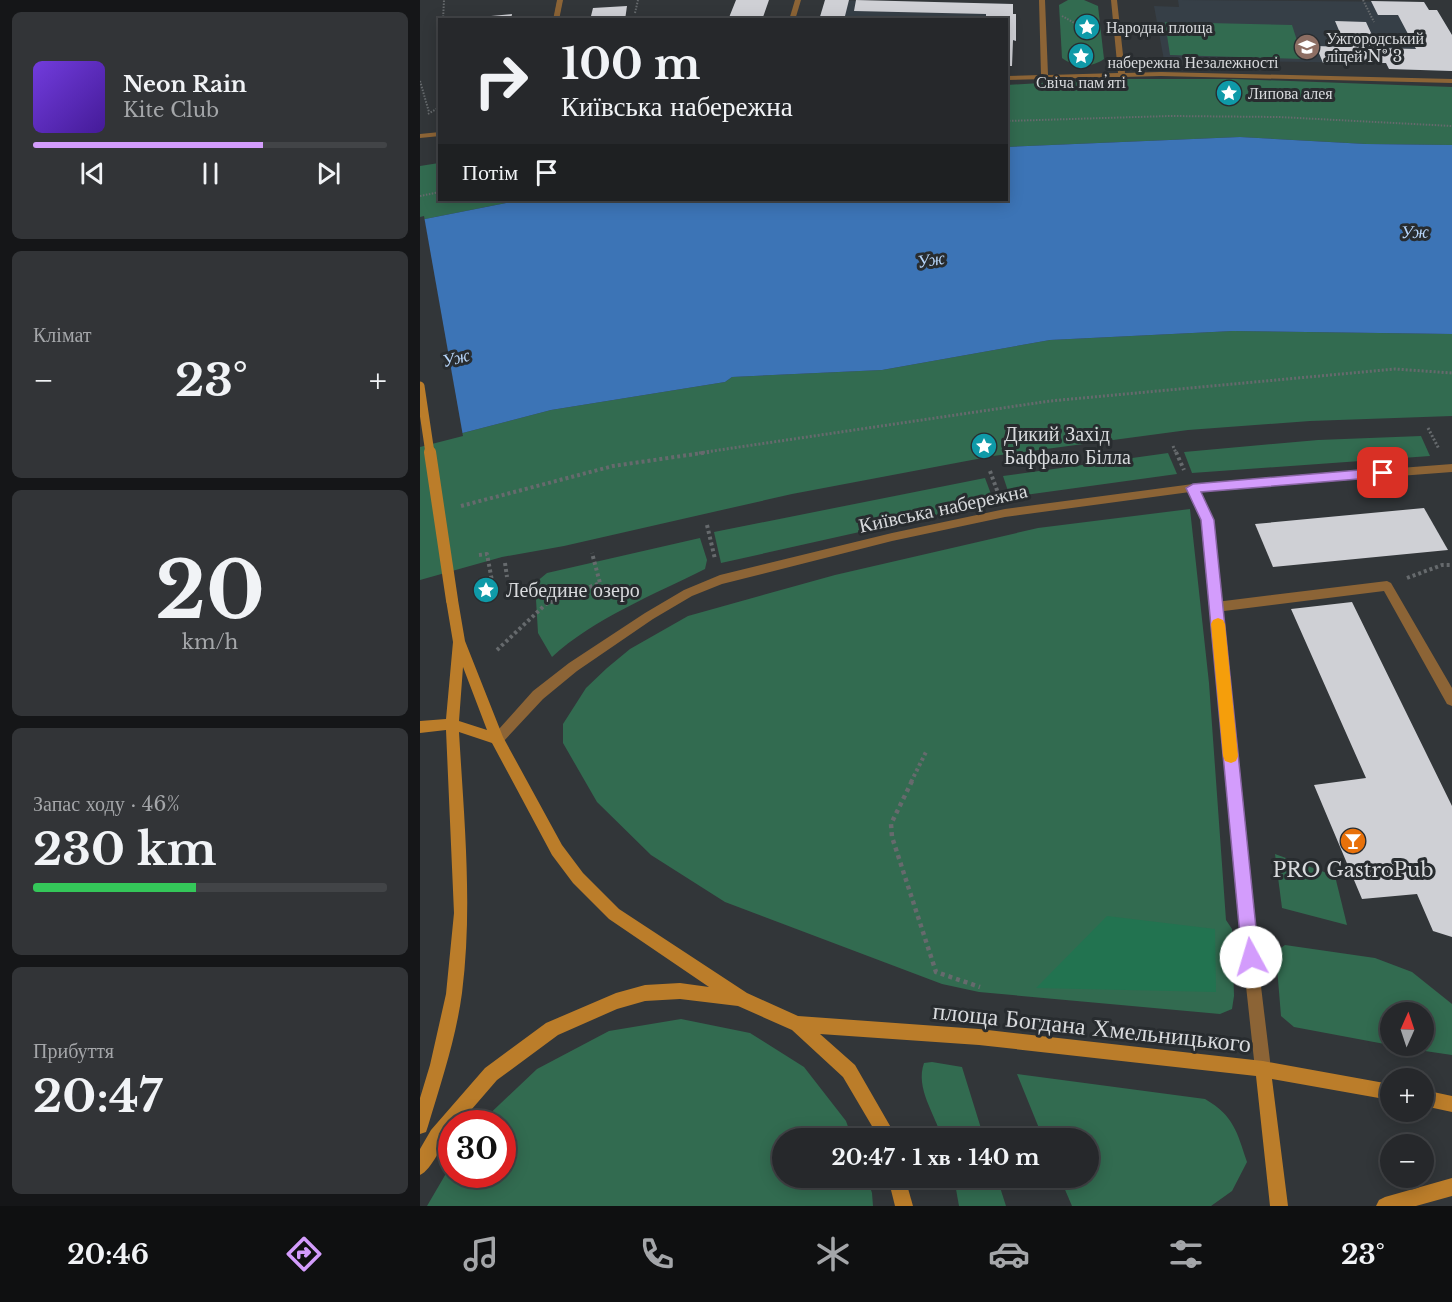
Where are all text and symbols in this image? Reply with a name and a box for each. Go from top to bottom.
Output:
place icon: Народна площа [1072,12,1102,42]
place label: Народна площа [1106,17,1213,37]
place label: Ужгородський ліцей № 3 [1326,28,1425,66]
school or university icon: Ужгородський ліцей № 3 [1292,32,1322,62]
text: 100 m [561,38,700,90]
place icon: Свіча памʼяті [1066,41,1096,71]
icon: right [462,42,540,120]
street label: набережна Незалежності [1107,52,1279,72]
text: Neon Rain [123,71,247,98]
place label: Свіча памʼяті [1036,72,1127,92]
place icon: Липова алея [1214,78,1244,108]
place label: Липова алея [1248,83,1333,103]
text: Київська набережна [561,90,793,123]
text: Kite Club [123,98,219,122]
icon: arrive [530,156,563,189]
icon: previous [76,157,109,190]
icon: pause [194,157,227,190]
icon: next [312,157,345,190]
text: Потім [462,159,518,186]
water label: Уж [1401,221,1429,243]
water label: Уж [915,247,947,273]
text: Клімат [33,323,92,347]
water label: Уж [440,344,472,372]
text: 23° [175,352,248,408]
text: − [33,360,54,401]
text: + [369,360,387,401]
place label: Дикий Захід Баффало Білла [1004,422,1131,469]
place icon: Дикий Захід Баффало Білла [969,431,999,461]
pin [1357,447,1408,498]
icon: arrive [1366,456,1399,489]
street label: Київська набережна [857,478,1030,538]
text: 20 [155,542,265,639]
place icon: Лебедине озеро [471,575,501,605]
place label: Лебедине озеро [506,578,640,602]
text: km/h [182,630,238,654]
text: Запас ходу · 46% [33,792,180,816]
text: 230 km [33,821,217,877]
bar icon: PRO GastroPub [1338,826,1368,856]
place label: PRO GastroPub [1273,858,1433,882]
position arrow [1219,925,1283,989]
street label: площа Богдана Хмельницького [931,996,1253,1058]
north arrow [1380,1002,1434,1056]
map controls [1380,1002,1434,1188]
text: Прибуття [33,1039,114,1063]
text: 20:47 [33,1068,162,1124]
button: + [1380,1068,1434,1122]
speed limit sign: 30 [438,1110,516,1188]
button: − [1380,1134,1434,1188]
text: 20:47 · 1 хв · 140 m [831,1144,1040,1171]
icon: directions [283,1233,325,1275]
icon: music [460,1233,502,1275]
icon: phone [636,1233,678,1275]
icon: climate [812,1233,854,1275]
icon: car [988,1233,1030,1275]
icon: filters [1165,1233,1207,1275]
text: 20:46 [67,1238,149,1271]
text: 23° [1341,1238,1385,1271]

